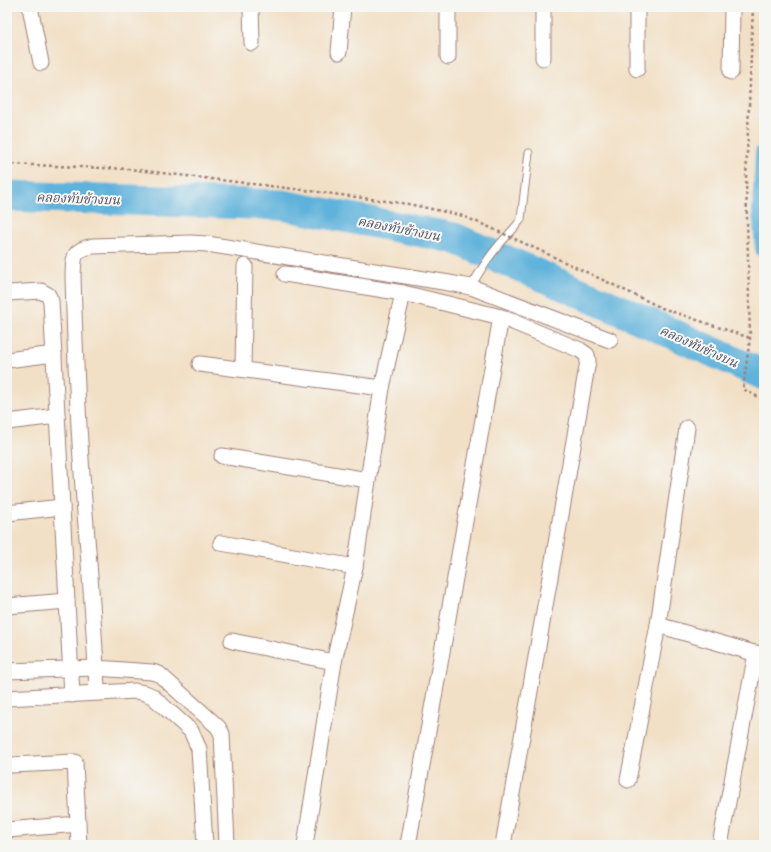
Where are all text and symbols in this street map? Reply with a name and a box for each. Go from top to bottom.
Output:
water label: คลองทับช้างบน [36,190,121,209]
water label: คลองทับช้างบน [356,213,442,246]
water label: คลองทับช้างบน [657,323,741,372]

